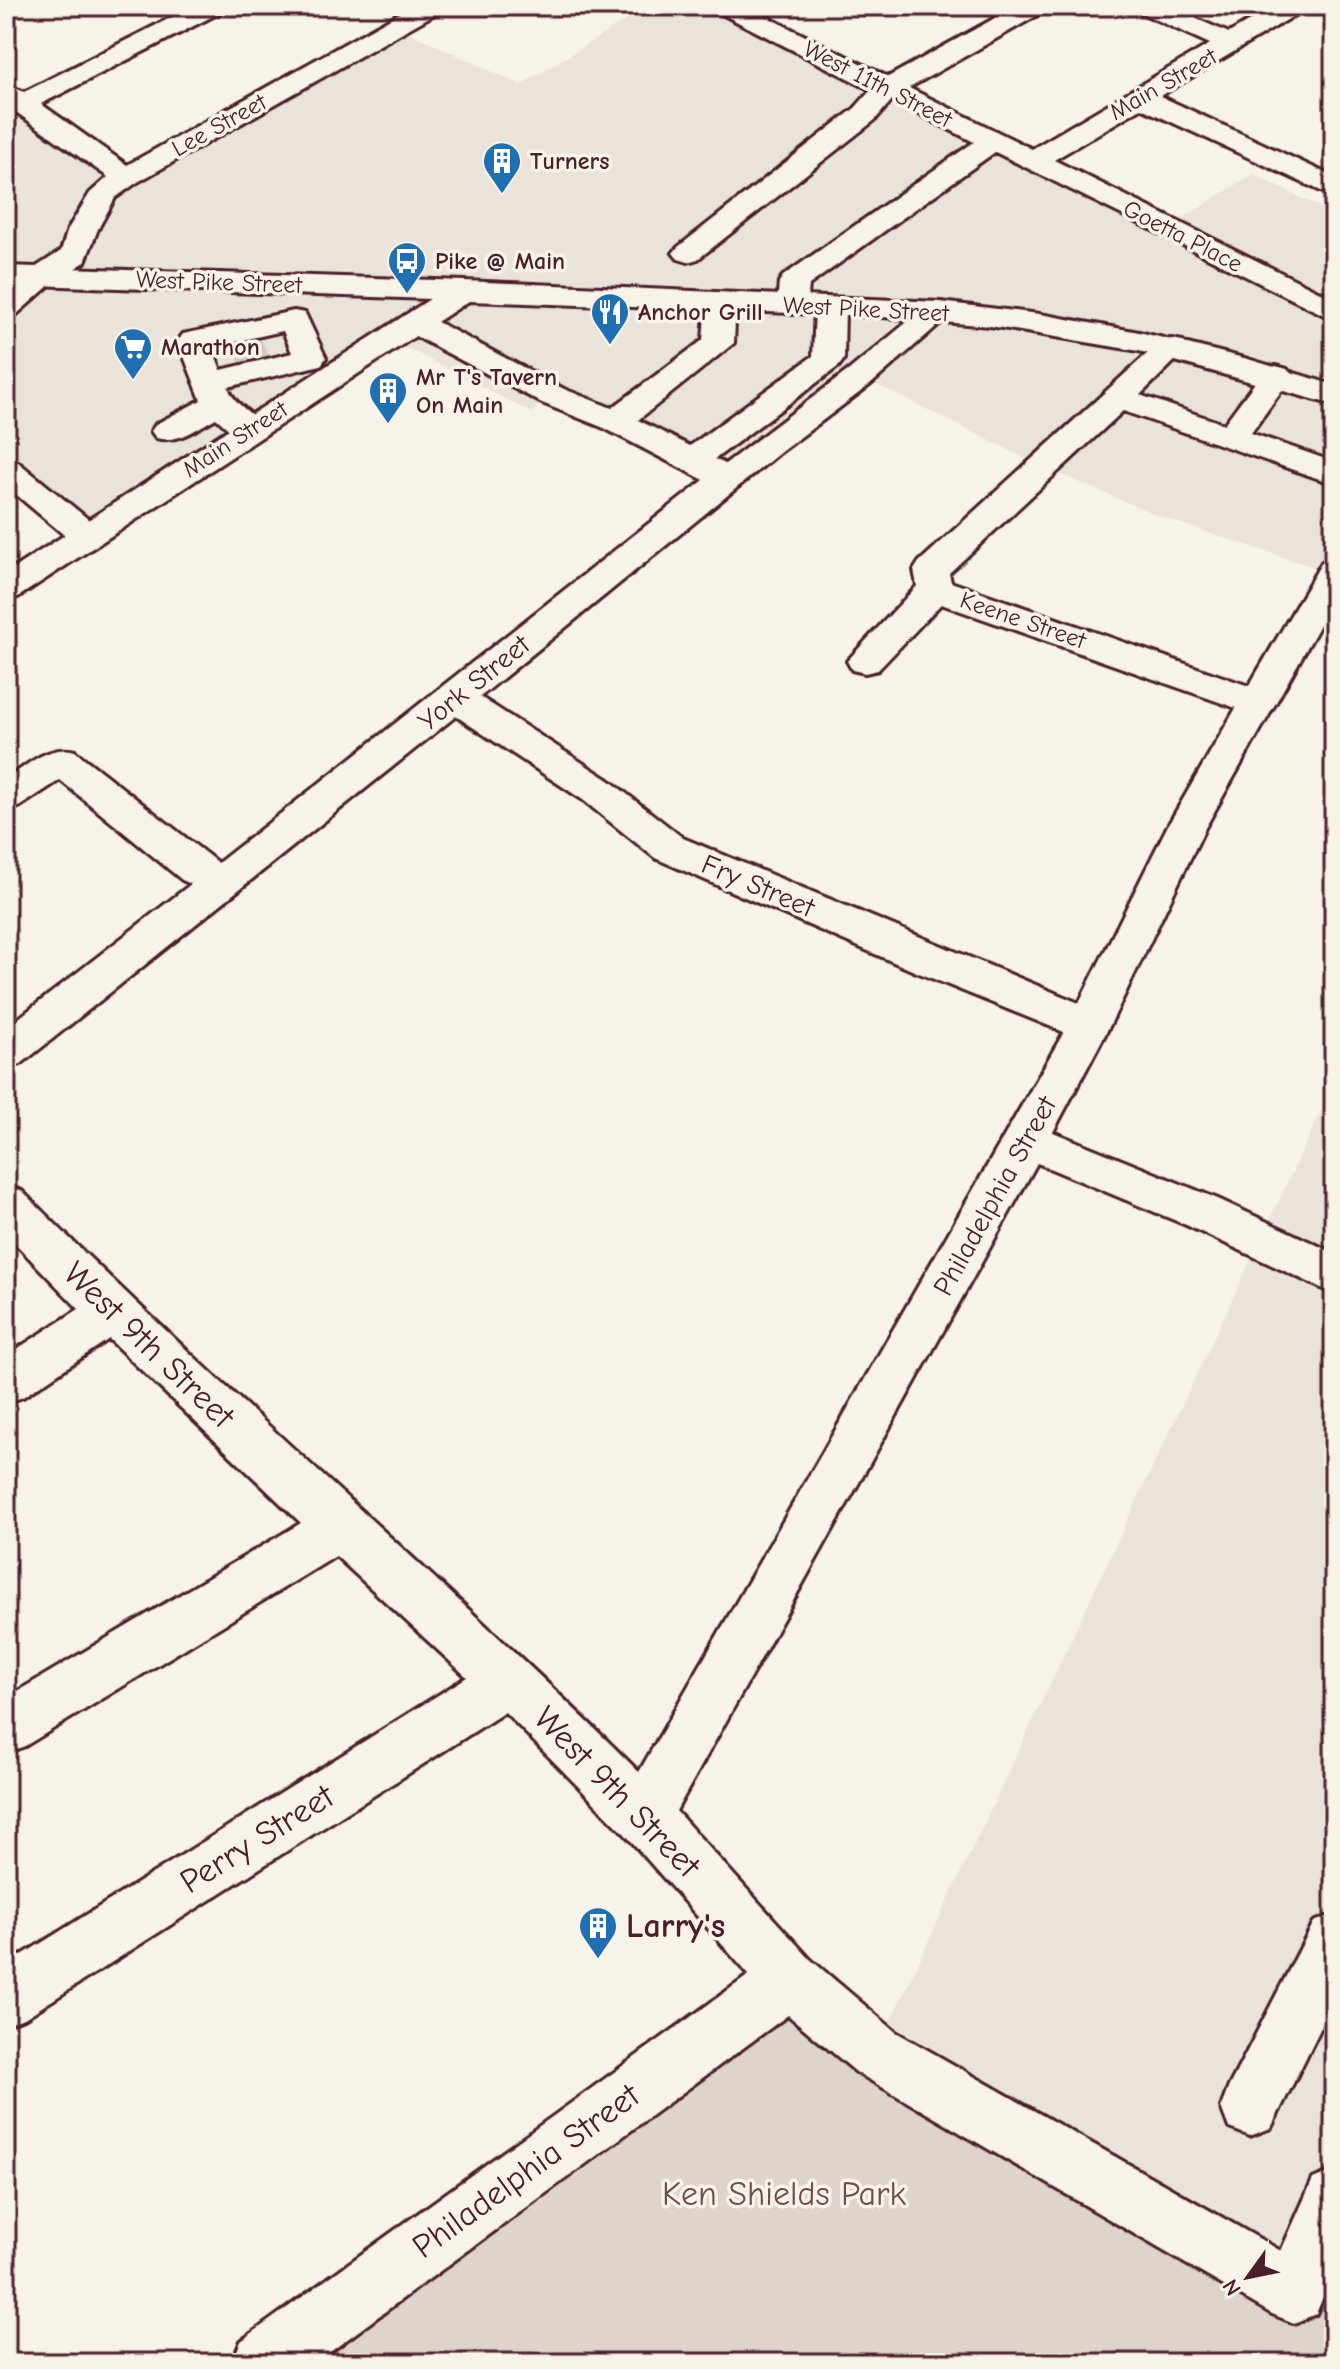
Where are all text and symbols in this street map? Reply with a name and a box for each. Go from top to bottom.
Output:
street label: West 11th Street [799,35,958,134]
street label: Main Street [1104,41,1223,126]
street label: Lee Street [167,87,272,162]
building icon: Turners [481,140,523,195]
place label: Turners [530,147,609,175]
street label: Goetta Place [1119,194,1247,278]
bus stop icon: Pike @ Main [386,240,428,295]
place label: Pike @ Main [435,247,565,275]
street label: West Pike Street [135,265,304,299]
restaurant icon: Anchor Grill [589,291,631,346]
street label: West Pike Street [782,291,951,327]
place label: Anchor Grill [638,298,763,326]
supermarket icon: Marathon [112,326,154,381]
place label: Marathon [161,333,260,361]
place label: Mr T's Tavern On Main [416,363,557,419]
building icon: Mr T's Tavern On Main [367,370,409,425]
street label: Main Street [177,394,294,483]
street label: Keene Street [957,585,1091,655]
street label: York Street [412,628,537,738]
street label: Fry Street [697,848,820,924]
street label: Philadelphia Street [927,1090,1063,1301]
street label: West 9th Street [55,1254,244,1437]
street label: West 9th Street [526,1698,709,1887]
street label: Perry Street [173,1775,342,1902]
building icon: Larry's [577,1905,619,1960]
place label: Larry's [626,1906,725,1946]
street label: Philadelphia Street [405,2075,648,2267]
park label: Ken Shields Park [662,2174,907,2214]
north arrow [1208,2237,1288,2317]
text: N [1217,2274,1247,2300]

